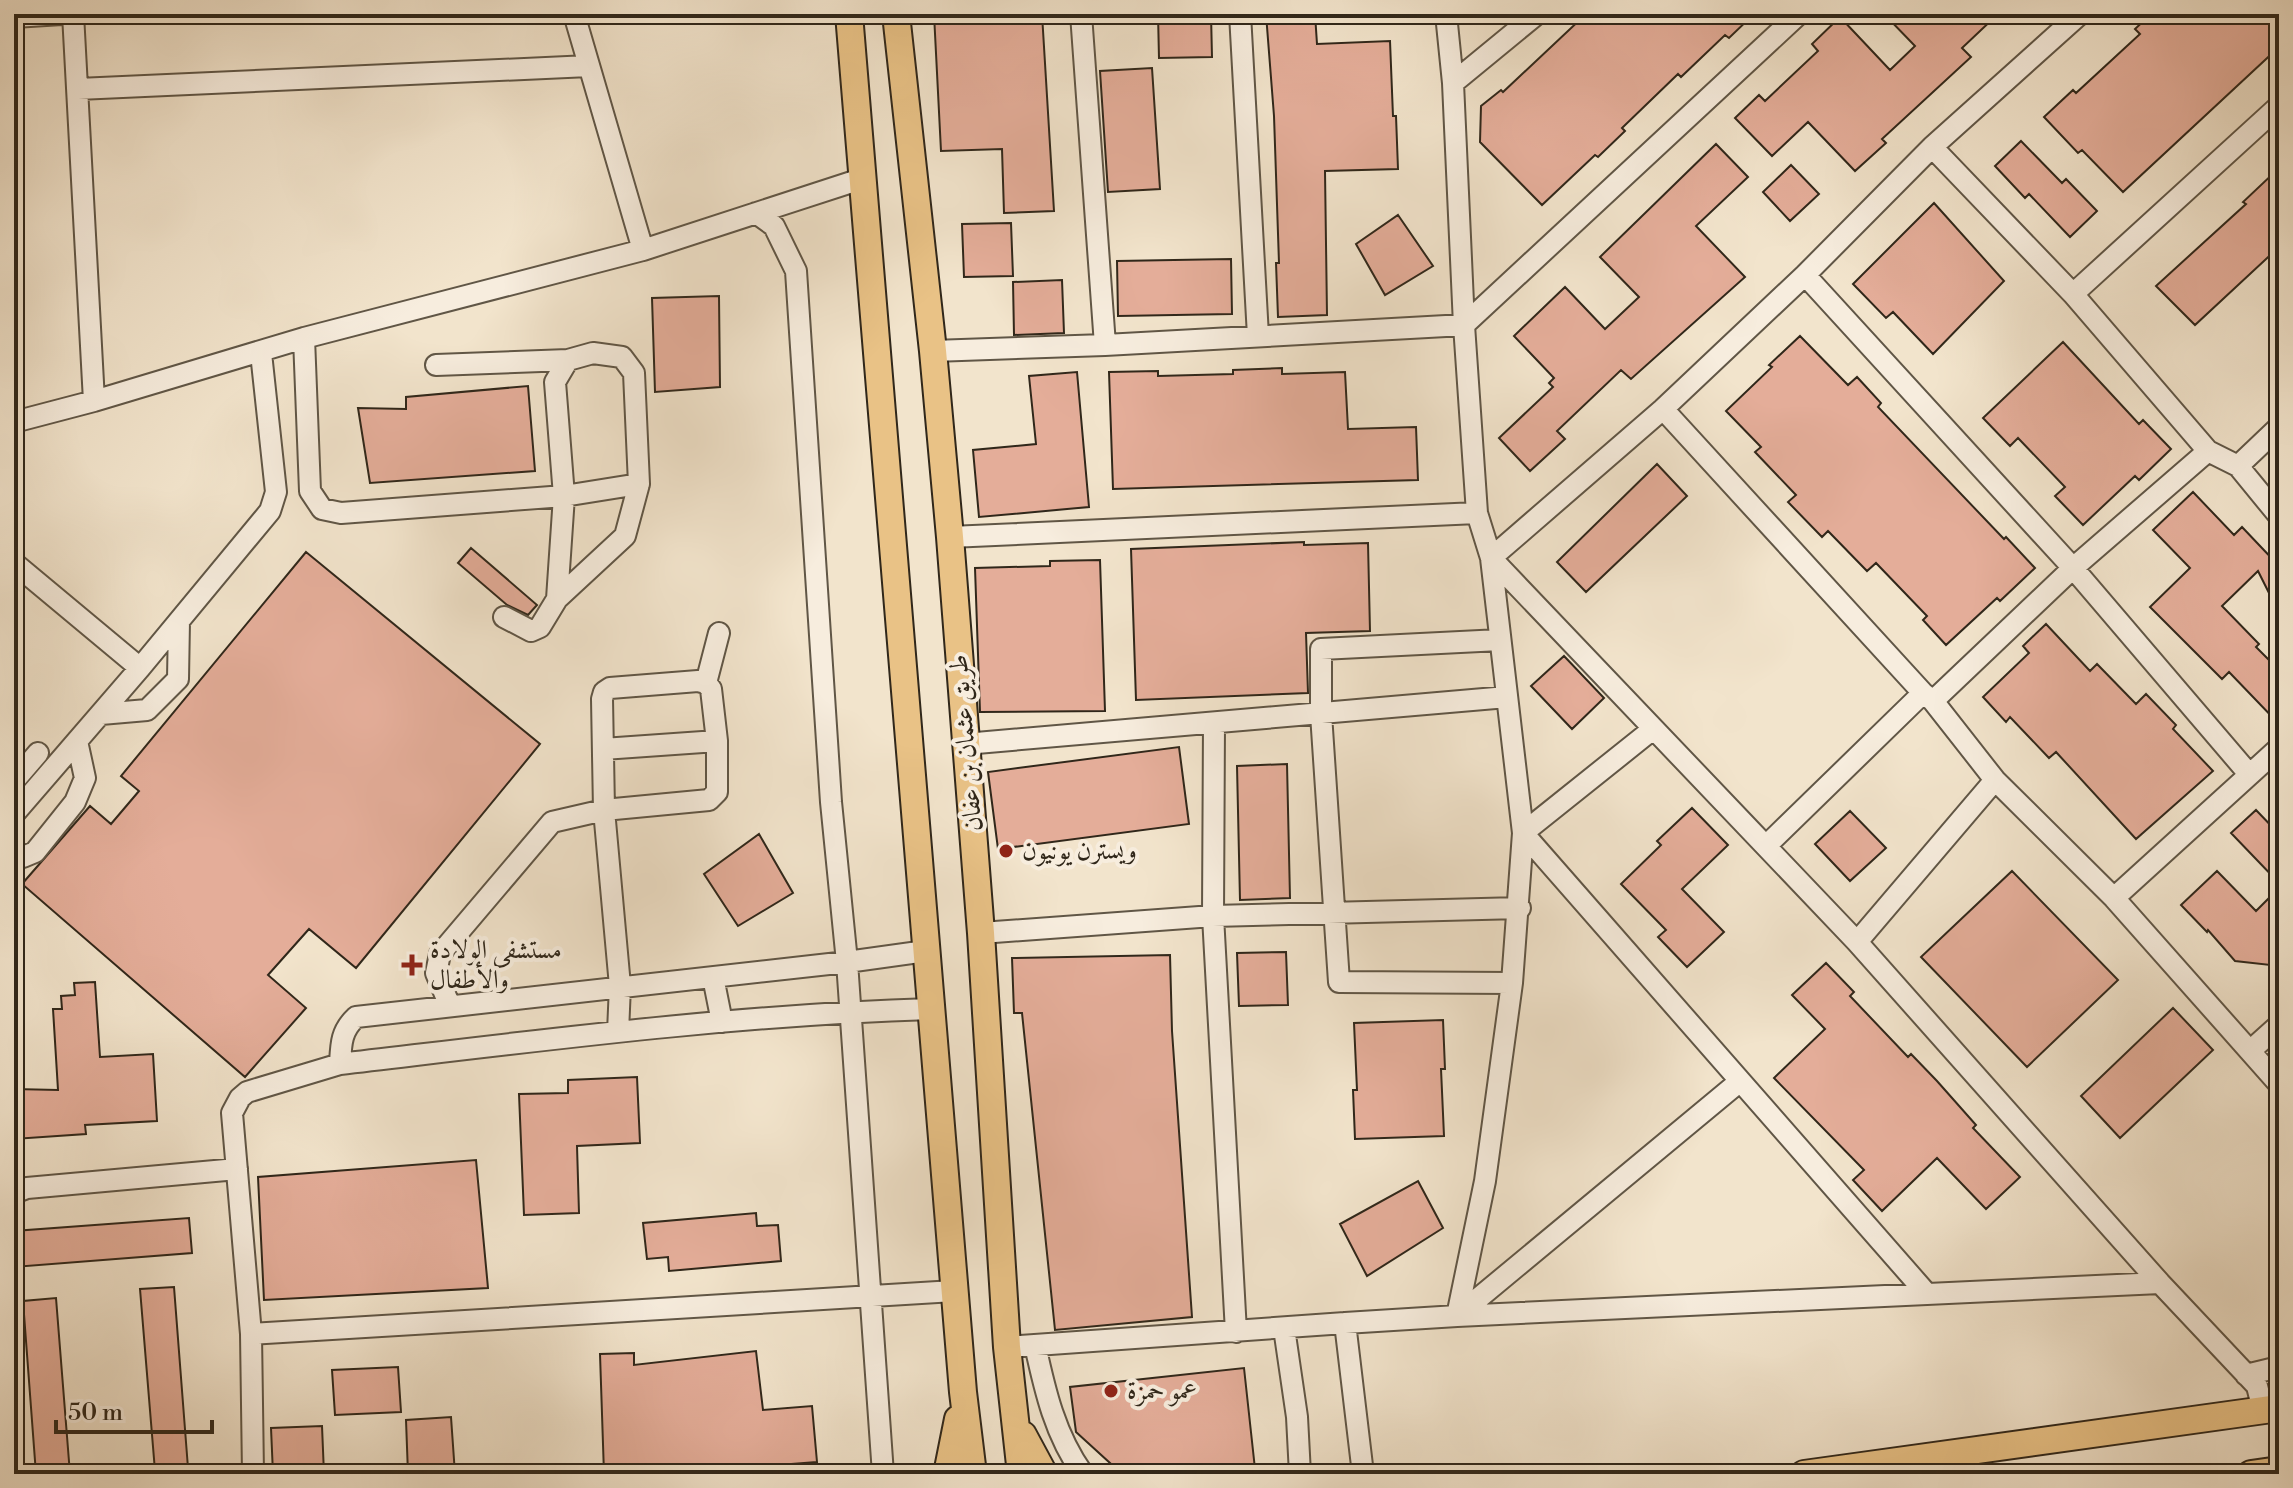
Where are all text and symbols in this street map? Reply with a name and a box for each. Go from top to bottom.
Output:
street label: طريق عثمان بن عفان [942,653,990,833]
place label: ويسترن يونيون [1022,835,1137,867]
marker: ويسترن يونيون [997,842,1015,860]
place label: مستشفى الولادة والأطفال [430,934,562,996]
marker: مستشفى الولادة والأطفال [401,954,423,976]
place label: عمو حمزة [1127,1375,1197,1407]
marker: عمو حمزة [1102,1382,1120,1400]
scale bar [56,1384,212,1434]
text: 50 m [68,1398,123,1428]

